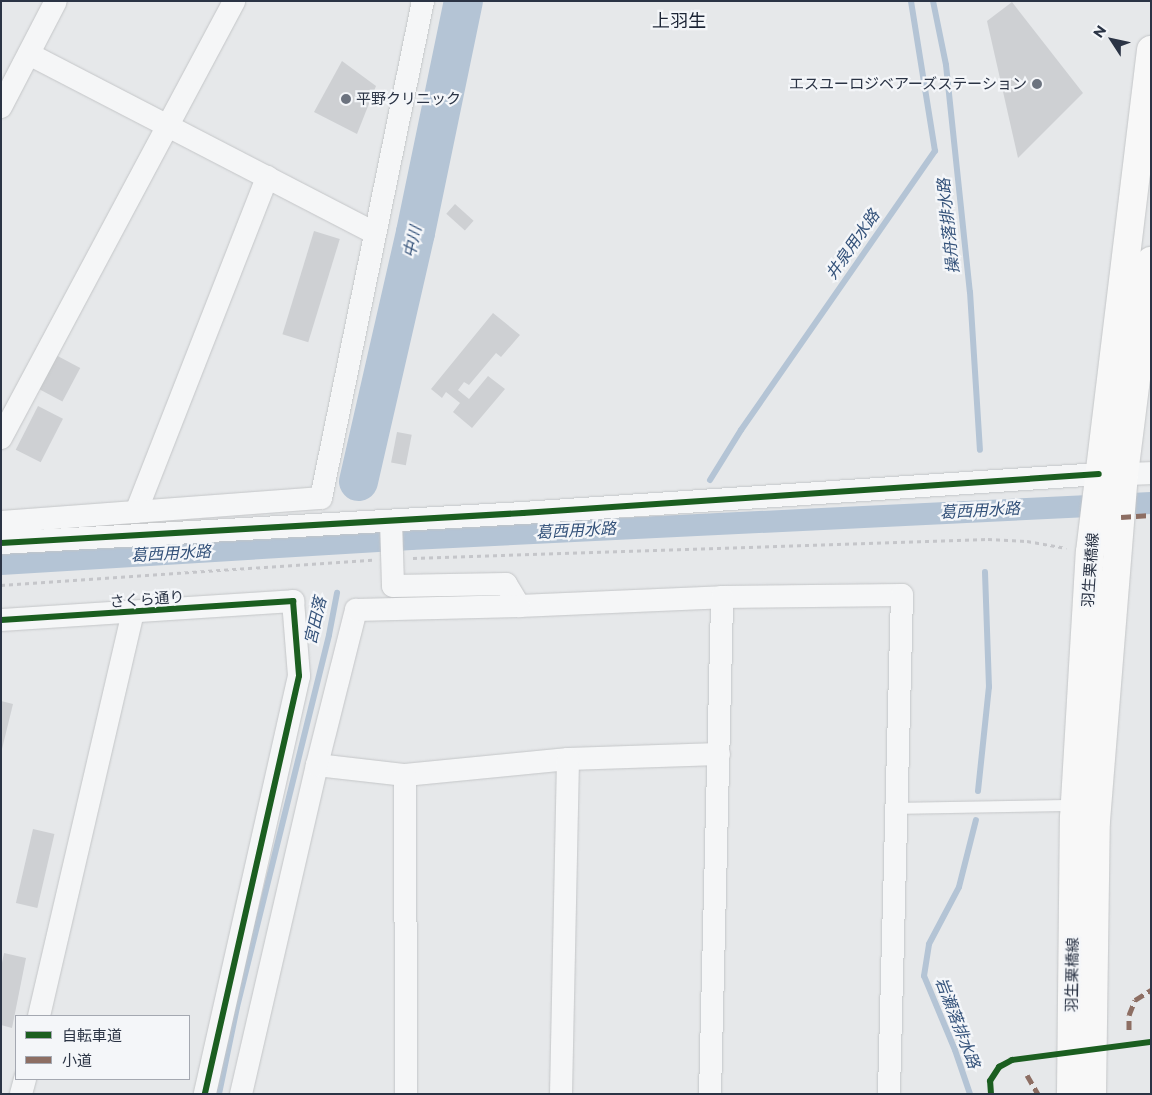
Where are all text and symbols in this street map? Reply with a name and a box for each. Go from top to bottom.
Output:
district label: 上羽生 [652,10,706,32]
north arrow [1087,15,1137,65]
text: N [1089,22,1110,41]
place label: エスユーロジベアーズステーション [788,75,1027,93]
marker: エスユーロジベアーズステーション [1031,78,1043,90]
place label: 平野クリニック [356,90,461,108]
marker: 平野クリニック [340,93,352,105]
water label: 操舟落排水路 [934,177,964,275]
water label: 井泉用水路 [822,207,884,283]
water label: 中川 [400,224,426,260]
water label: 葛西用水路 [940,499,1020,523]
water label: 葛西用水路 [536,519,616,543]
street label: 羽生栗橋線 [1078,532,1102,608]
water label: 葛西用水路 [131,542,211,566]
street label: さくら通り [109,587,185,611]
water label: 宮田落 [301,595,331,647]
street label: 羽生栗橋線 [1062,937,1082,1013]
water label: 岩瀬落排水路 [931,975,983,1071]
legend [15,1015,190,1080]
text: 自転車道 [62,1026,122,1045]
text: 小道 [62,1051,92,1070]

